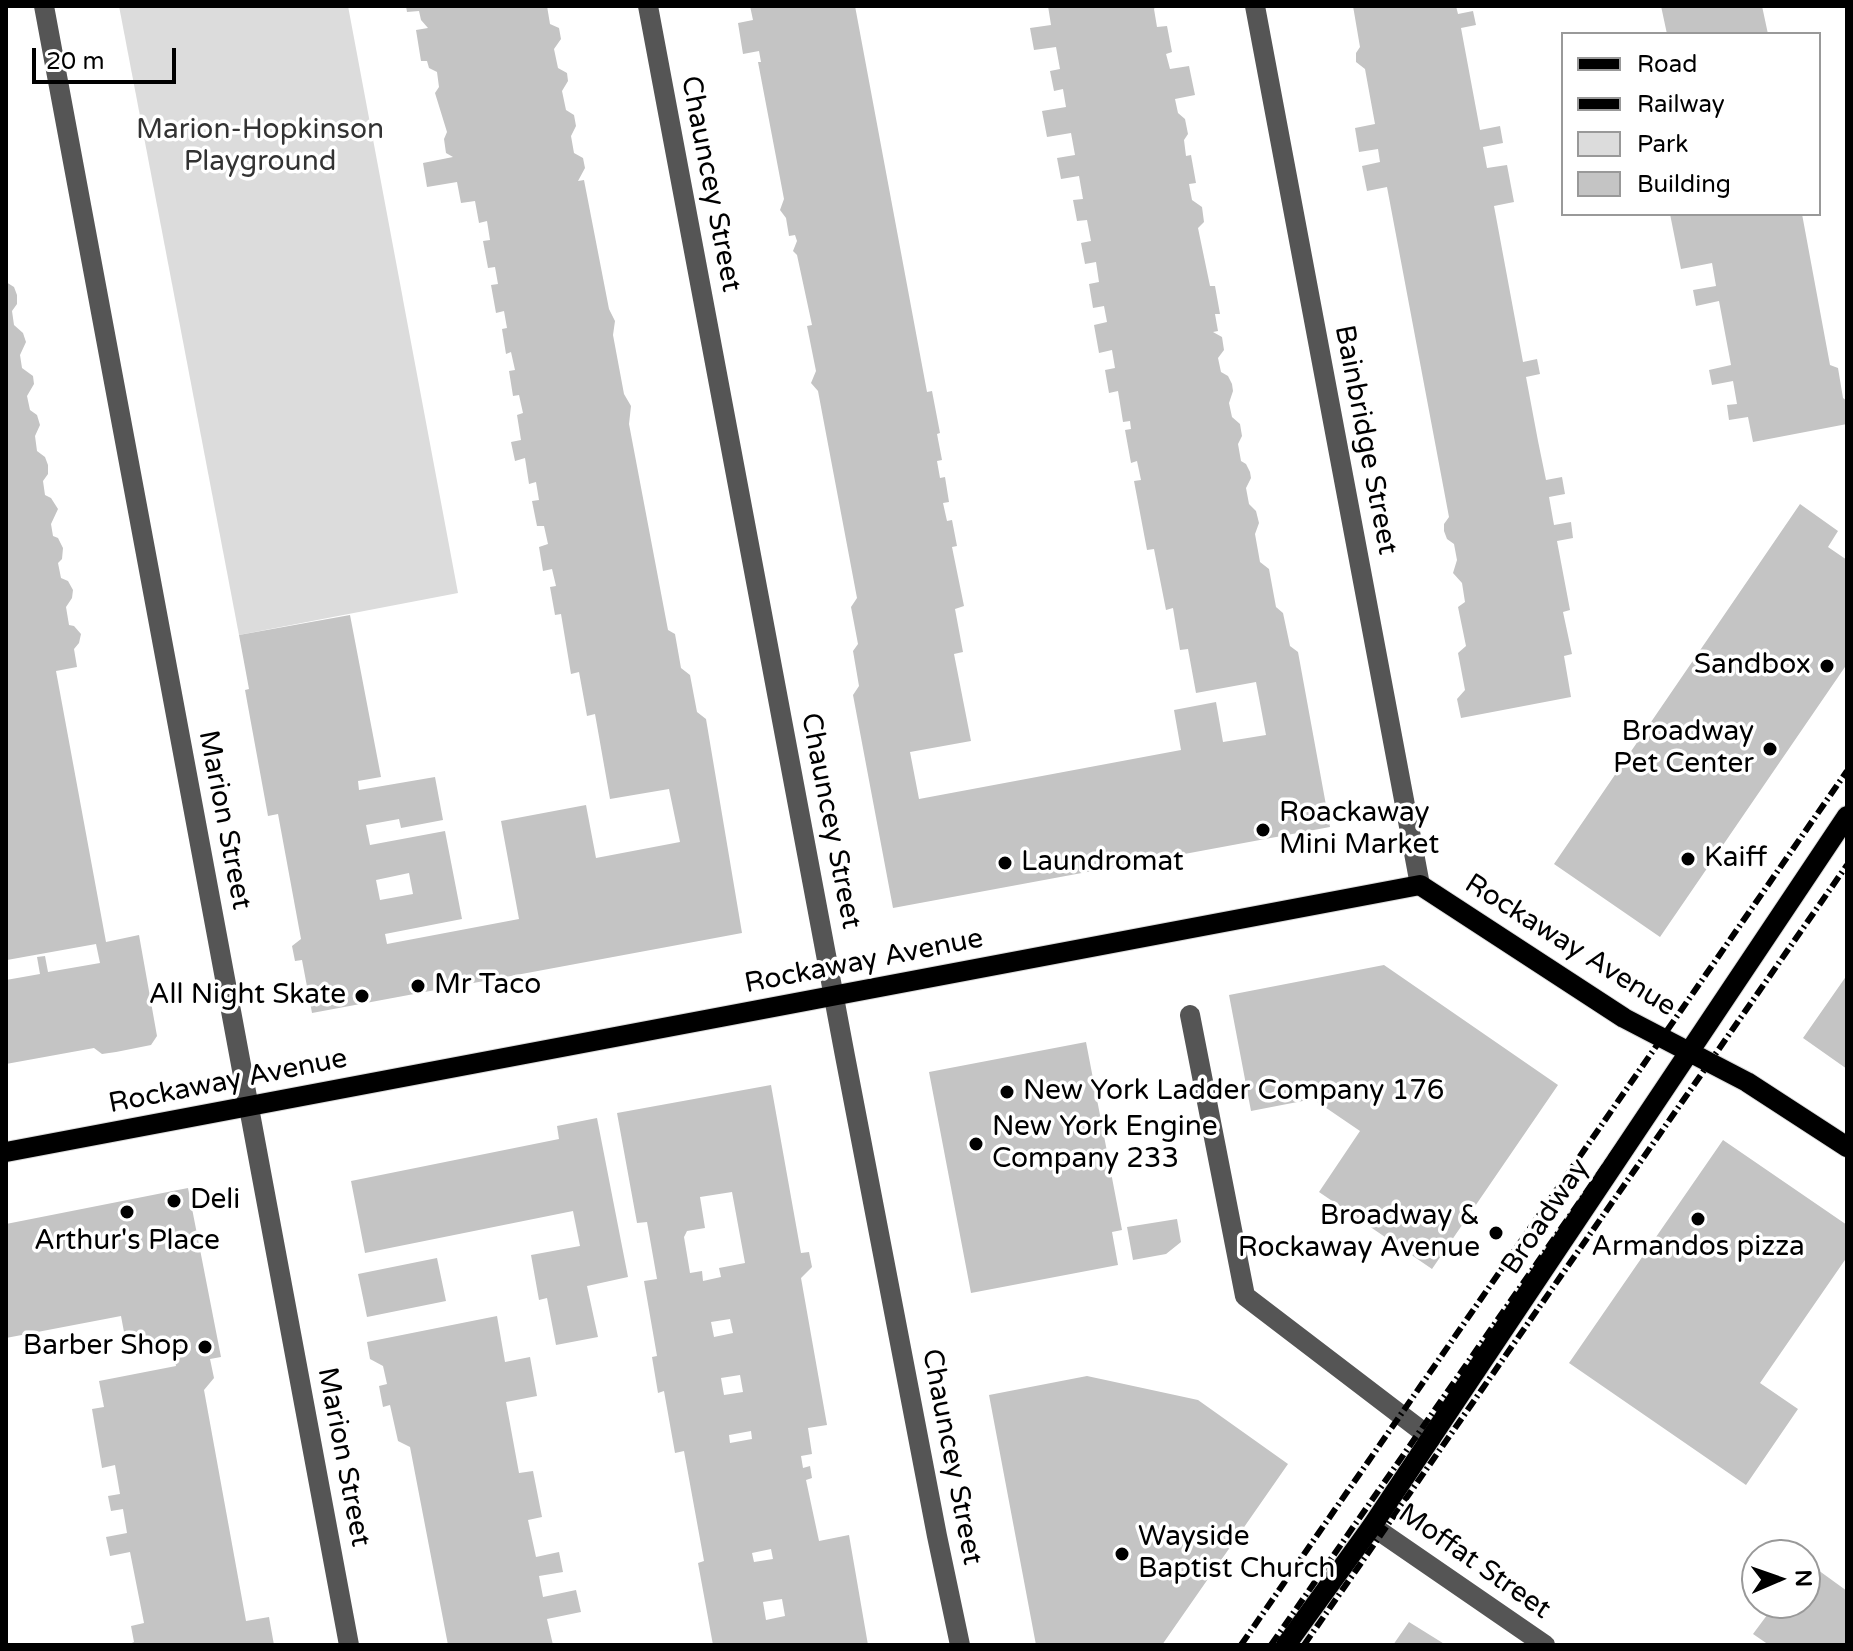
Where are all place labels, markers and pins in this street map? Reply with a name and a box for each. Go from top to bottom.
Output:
place label: Sandbox [1694,649,1811,683]
marker: Sandbox [1818,657,1836,675]
place label: Broadway Pet Center [1613,716,1754,782]
marker: Broadway Pet Center [1761,740,1779,758]
place label: Roackaway Mini Market [1279,797,1439,863]
marker: Roackaway Mini Market [1254,821,1272,839]
place label: Kaiff [1704,842,1767,876]
place label: Laundromat [1021,846,1184,880]
marker: Kaiff [1679,850,1697,868]
marker: Laundromat [996,854,1014,872]
place label: Mr Taco [434,969,541,1003]
marker: Mr Taco [409,977,427,995]
place label: All Night Skate [149,979,346,1013]
marker: All Night Skate [353,987,371,1005]
place label: New York Ladder Company 176 [1023,1075,1444,1109]
marker: New York Ladder Company 176 [998,1083,1016,1101]
place label: New York Engine Company 233 [992,1111,1218,1177]
marker: New York Engine Company 233 [967,1135,985,1153]
place label: Deli [190,1184,240,1218]
marker: Deli [165,1192,183,1210]
place label: Broadway & Rockaway Avenue [1238,1200,1480,1266]
marker: Arthur's Place [118,1203,136,1221]
marker: Armandos pizza [1689,1210,1707,1228]
marker: Broadway & Rockaway Avenue [1487,1224,1505,1242]
place label: Arthur's Place [34,1225,220,1259]
place label: Armandos pizza [1591,1231,1805,1265]
place label: Barber Shop [23,1330,189,1364]
marker: Barber Shop [196,1338,214,1356]
place label: Wayside Baptist Church [1138,1521,1335,1587]
marker: Wayside Baptist Church [1113,1545,1131,1563]

